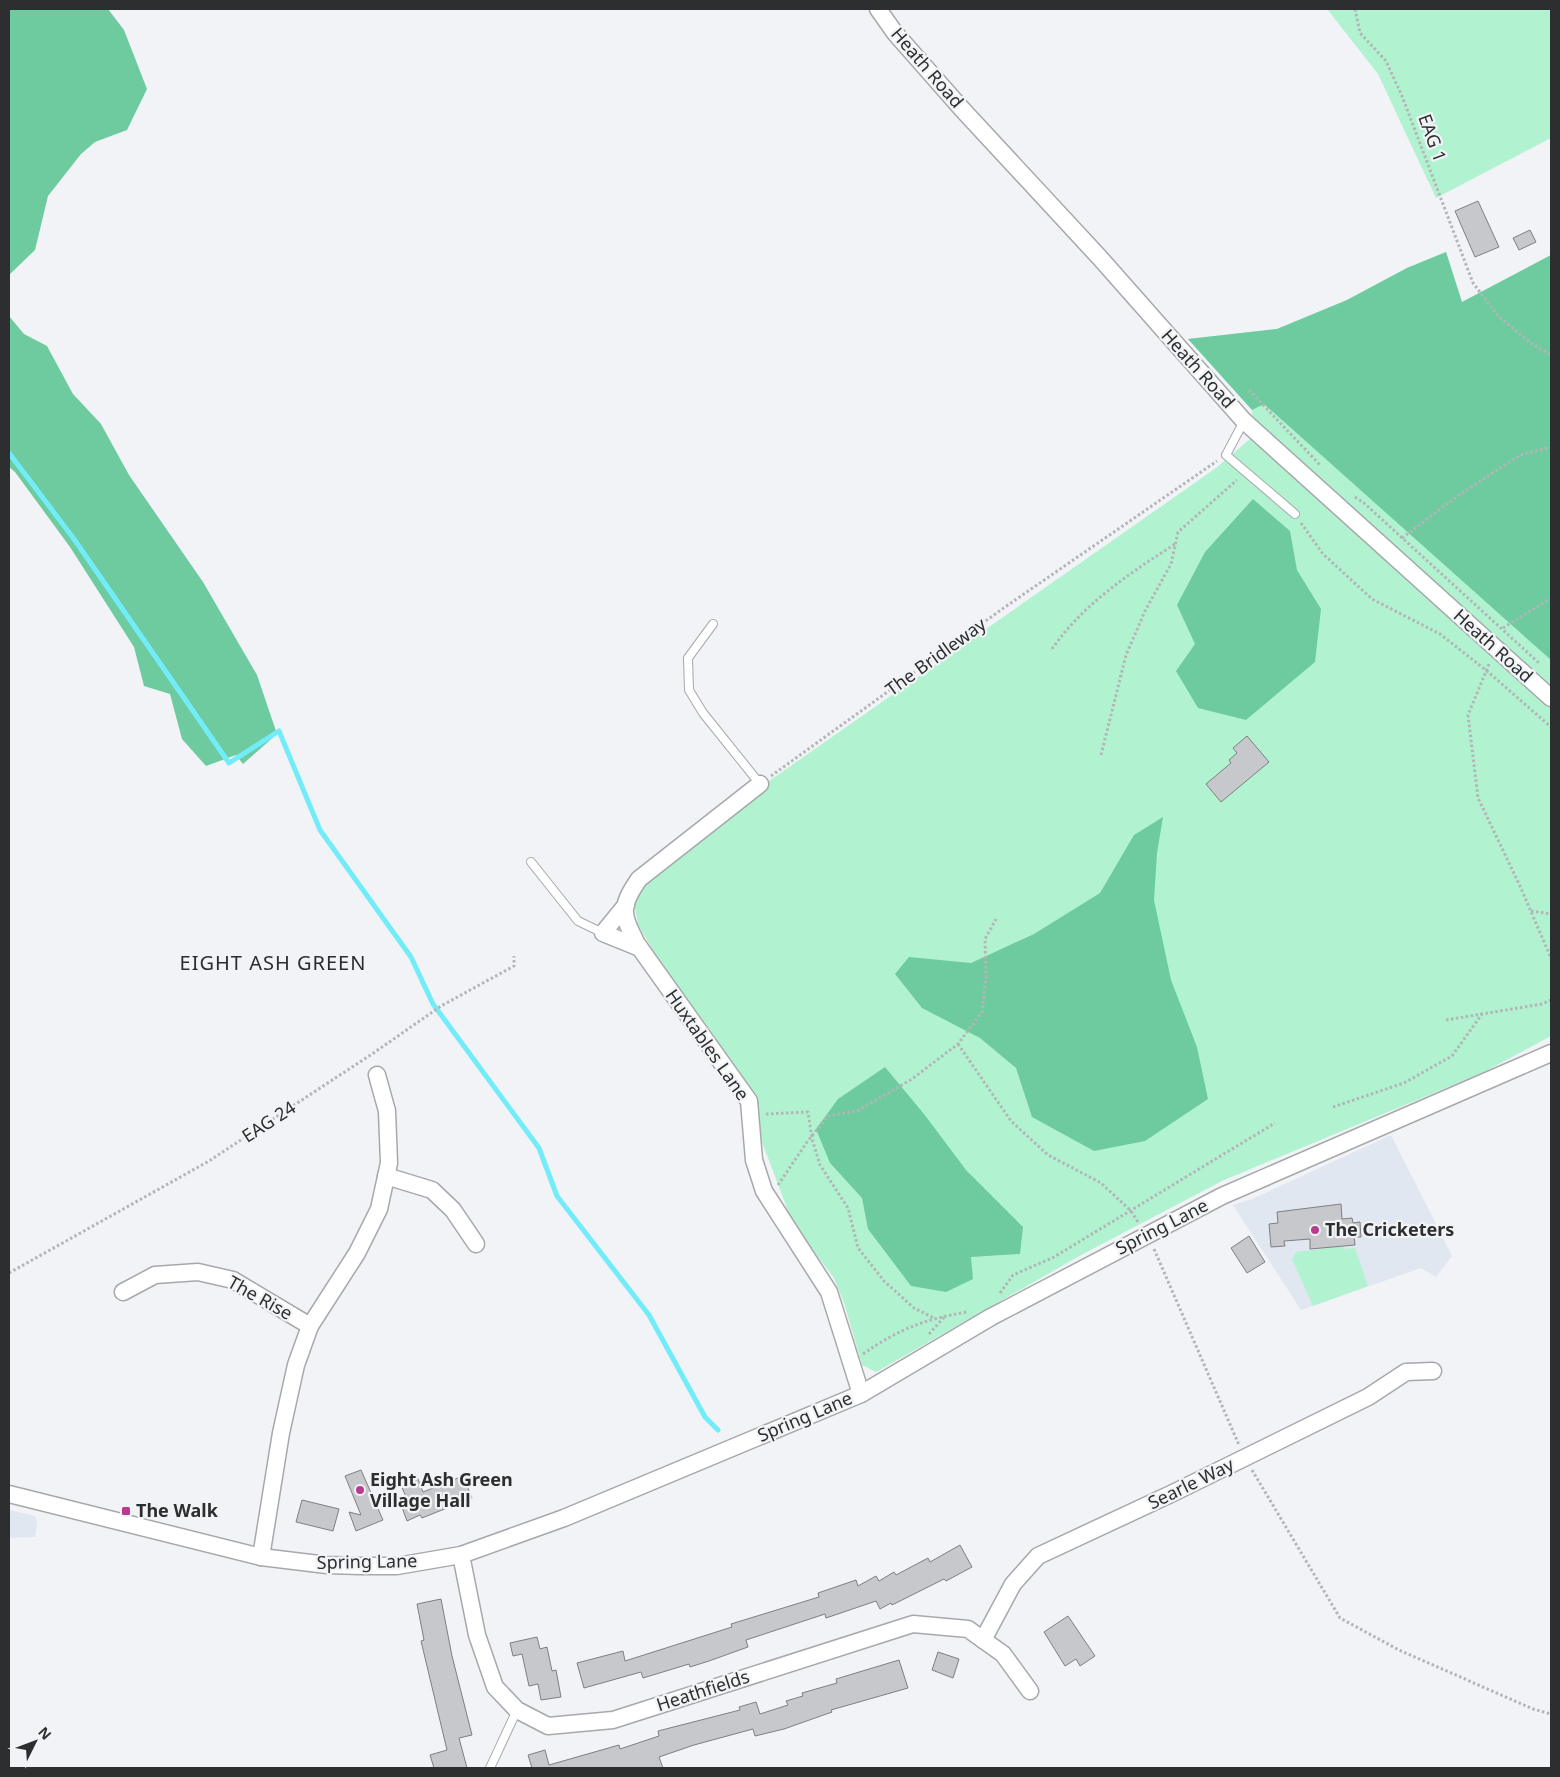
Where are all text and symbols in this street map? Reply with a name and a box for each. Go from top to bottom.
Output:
street label: Heath Road [886,22,969,113]
street label: EAG 1 [1413,110,1453,165]
street label: Heath Road [1157,323,1241,413]
street label: Heath Road [1449,603,1539,687]
street label: The Bridleway [880,611,991,701]
district label: EIGHT ASH GREEN [180,949,366,976]
street label: Huxtables Lane [661,984,755,1105]
street label: EAG 24 [237,1095,300,1147]
street label: Spring Lane [1111,1193,1212,1260]
place label: The Cricketers [1325,1217,1454,1241]
marker: The Cricketers [1309,1224,1321,1236]
street label: The Rise [224,1270,297,1325]
street label: Spring Lane [754,1385,856,1447]
street label: Searle Way [1144,1452,1238,1514]
place label: Eight Ash Green Village Hall [370,1467,513,1512]
marker: Eight Ash Green Village Hall [354,1484,366,1496]
place label: The Walk [136,1498,219,1522]
marker: The Walk [120,1505,132,1517]
street label: Spring Lane [316,1548,418,1574]
street label: Heathfields [653,1664,752,1716]
north arrow [10,1717,60,1767]
text: N [34,1722,56,1744]

